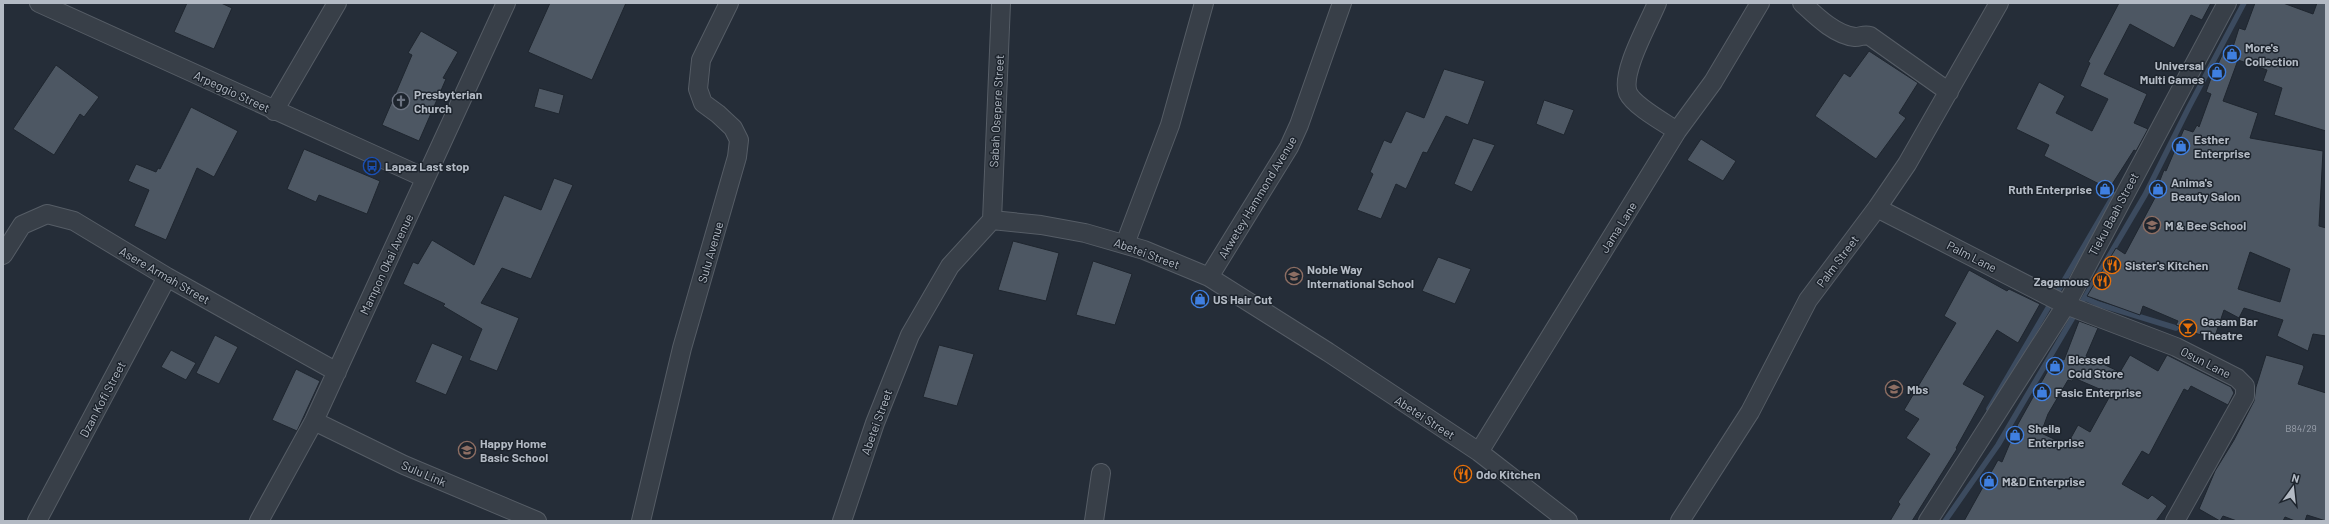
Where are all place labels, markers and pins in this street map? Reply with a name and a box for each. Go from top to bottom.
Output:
place label: More's Collection [2245,40,2299,68]
shop icon: More's Collection [2222,44,2242,64]
place label: Universal Multi Games [2140,58,2204,86]
shop icon: Universal Multi Games [2207,62,2227,82]
place label: Presbyterian Church [414,87,482,115]
church icon: Presbyterian Church [391,91,411,111]
place label: Esther Enterprise [2194,132,2251,160]
shop icon: Esther Enterprise [2171,136,2191,156]
bus stop icon: Lapaz Last stop [362,156,382,176]
place label: Lapaz Last stop [385,159,470,173]
place label: Anima's Beauty Salon [2171,175,2240,203]
shop icon: Ruth Enterprise [2095,179,2115,199]
shop icon: Anima's Beauty Salon [2148,179,2168,199]
place label: Ruth Enterprise [2008,182,2092,196]
school or university icon: M & Bee School [2142,215,2162,235]
place label: M & Bee School [2165,218,2246,232]
restaurant icon: Sister's Kitchen [2102,255,2122,275]
place label: Sister's Kitchen [2125,258,2208,272]
place label: Noble Way International School [1307,262,1414,290]
school or university icon: Noble Way International School [1284,266,1304,286]
restaurant icon: Zagamous [2092,271,2112,291]
place label: Zagamous [2034,274,2089,288]
shop icon: US Hair Cut [1190,289,1210,309]
place label: US Hair Cut [1213,292,1273,306]
place label: Gasam Bar Theatre [2201,314,2258,342]
bar icon: Gasam Bar Theatre [2178,318,2198,338]
place label: Blessed Cold Store [2068,352,2124,380]
shop icon: Blessed Cold Store [2045,356,2065,376]
school or university icon: Mbs [1884,379,1904,399]
place label: Mbs [1907,382,1928,396]
shop icon: Fasic Enterprise [2032,382,2052,402]
place label: Fasic Enterprise [2055,385,2142,399]
place label: Sheila Enterprise [2028,421,2085,449]
shop icon: Sheila Enterprise [2005,425,2025,445]
place label: Happy Home Basic School [480,436,548,464]
school or university icon: Happy Home Basic School [457,440,477,460]
restaurant icon: Odo Kitchen [1453,464,1473,484]
place label: Odo Kitchen [1476,467,1540,481]
shop icon: M&D Enterprise [1979,471,1999,491]
place label: M&D Enterprise [2002,474,2086,488]

